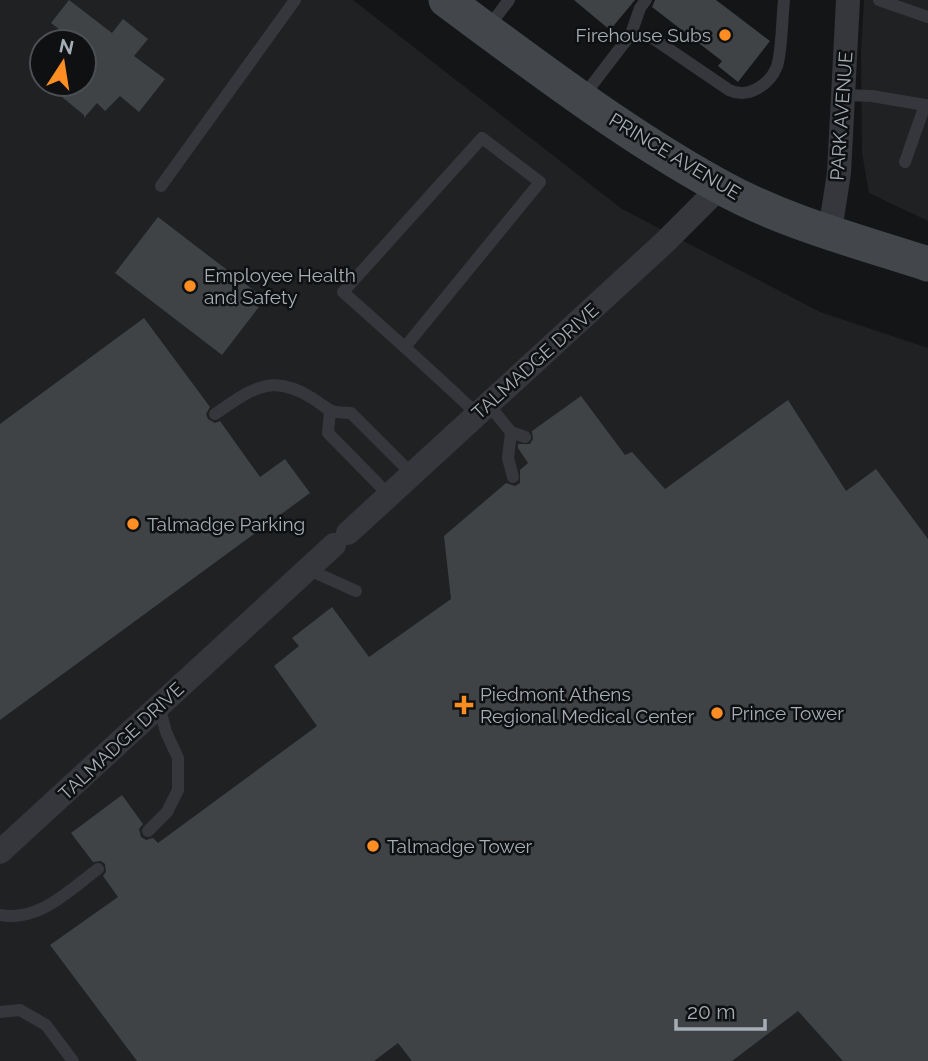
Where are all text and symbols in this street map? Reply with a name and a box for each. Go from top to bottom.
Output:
place label: Firehouse Subs [576,24,711,46]
marker: Firehouse Subs [717,27,733,43]
north arrow [28,28,98,98]
text: N [57,34,76,59]
street label: PARK AVENUE [826,51,856,181]
street label: PRINCE AVENUE [605,108,745,204]
place label: Employee Health and Safety [204,264,356,308]
marker: Employee Health and Safety [182,278,198,294]
street label: TALMADGE DRIVE [467,298,603,424]
place label: Talmadge Parking [147,513,305,535]
marker: Talmadge Parking [125,516,141,532]
street label: TALMADGE DRIVE [54,678,188,804]
place label: Piedmont Athens Regional Medical Center [480,683,695,727]
marker: Piedmont Athens Regional Medical Center [454,695,474,715]
place label: Prince Tower [731,702,844,724]
marker: Prince Tower [709,705,725,721]
place label: Talmadge Tower [387,835,533,857]
marker: Talmadge Tower [365,838,381,854]
scale bar [676,988,765,1032]
text: 20 m [687,999,735,1024]

